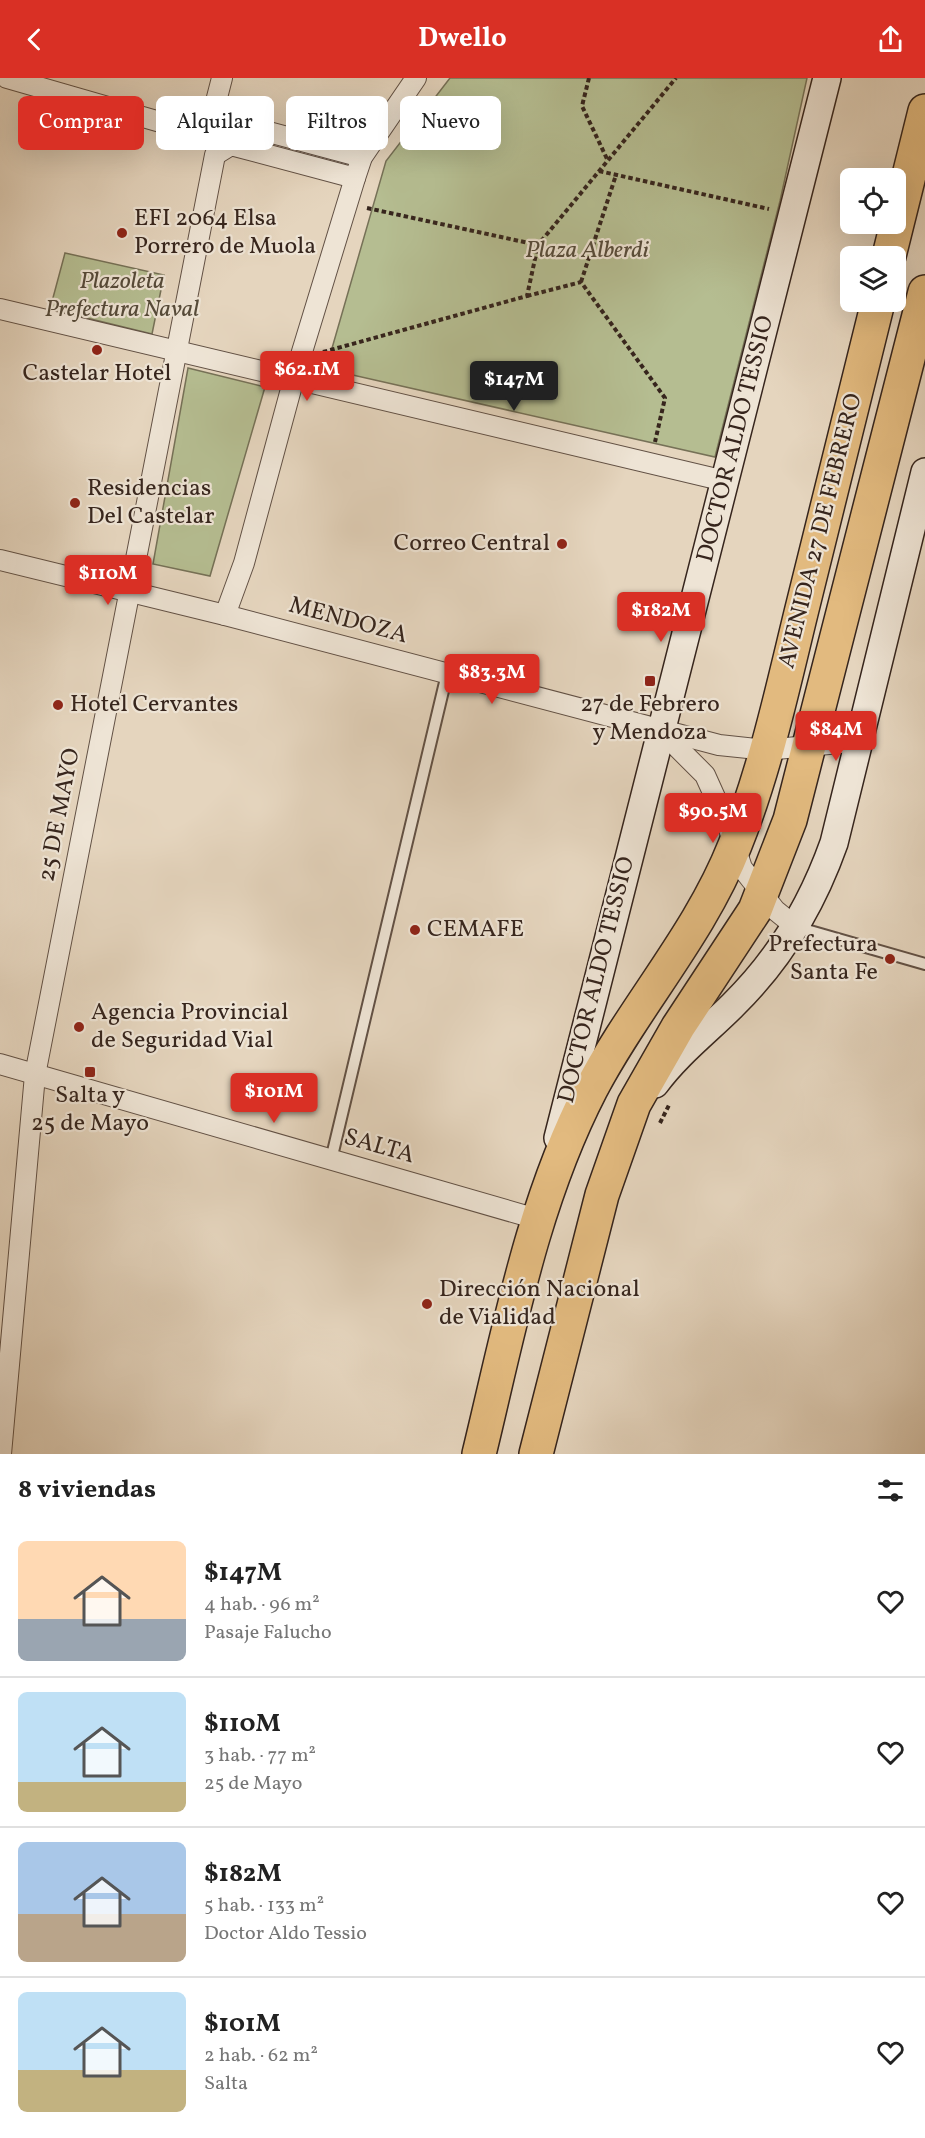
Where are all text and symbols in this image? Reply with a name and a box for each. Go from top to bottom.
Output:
text: Dwello [418,20,507,58]
icon: back [18,23,51,56]
icon: share [874,23,907,56]
chip: Comprar [18,96,144,150]
chip: Alquilar [156,96,274,150]
chip: Filtros [286,96,388,150]
chip: Nuevo [400,96,501,150]
map controls [840,168,906,312]
button: locate [840,168,906,234]
place label: EFI 2064 Elsa Porrero de Muola [134,202,316,264]
marker: EFI 2064 Elsa Porrero de Muola [115,226,129,240]
park label: Plaza Alberdi [525,234,650,268]
button: layers [840,246,906,312]
park label: Plazoleta Prefectura Naval [45,265,199,327]
street label: DOCTOR ALDO TESSIO [689,312,783,566]
marker: Castelar Hotel [90,343,104,357]
pin: $62.1M [258,351,356,402]
text: $62.1M [274,356,340,384]
place label: Castelar Hotel [22,357,172,391]
pin: $147M [472,361,556,412]
text: $147M [484,366,544,394]
street label: AVENIDA 27 DE FEBRERO [770,390,872,672]
place label: Residencias Del Castelar [87,472,215,534]
marker: Residencias Del Castelar [68,496,82,510]
place label: Correo Central [394,527,550,561]
marker: Correo Central [555,537,569,551]
pin: $110M [66,555,150,606]
text: $110M [79,560,137,588]
street label: MENDOZA [285,589,411,653]
pin: $182M [619,592,703,643]
text: $182M [631,597,691,625]
pin: $83.3M [443,654,541,705]
text: $83.3M [458,659,526,687]
marker: 27 de Febrero y Mendoza [643,674,657,688]
place label: Hotel Cervantes [70,688,238,722]
place label: 27 de Febrero y Mendoza [580,688,720,750]
marker: Hotel Cervantes [51,698,65,712]
pin: $84M [800,711,872,762]
text: $84M [809,716,863,744]
street label: 25 DE MAYO [30,745,90,885]
pin: $90.5M [664,793,762,844]
text: $90.5M [678,798,748,826]
street label: DOCTOR ALDO TESSIO [550,853,644,1107]
place label: CEMAFE [427,913,524,947]
marker: CEMAFE [408,923,422,937]
place label: Prefectura Santa Fe [768,928,878,990]
marker: Prefectura Santa Fe [883,952,897,966]
place label: Agencia Provincial de Seguridad Vial [91,996,288,1058]
marker: Agencia Provincial de Seguridad Vial [72,1020,86,1034]
marker: Salta y 25 de Mayo [83,1065,97,1079]
pin: $101M [232,1073,316,1124]
text: $101M [245,1078,303,1106]
place label: Salta y 25 de Mayo [31,1079,149,1141]
street label: SALTA [340,1121,418,1173]
place label: Dirección Nacional de Vialidad [439,1273,640,1335]
marker: Dirección Nacional de Vialidad [420,1297,434,1311]
text: 8 viviendas [18,1472,156,1508]
icon: filters [874,1474,907,1507]
text: $147M [204,1555,282,1591]
icon: home [66,1565,138,1637]
icon: heart [874,1585,907,1618]
text: 4 hab. · 96 m² [204,1591,320,1619]
text: Pasaje Falucho [204,1619,332,1647]
text: $110M [204,1706,281,1742]
icon: home [66,1716,138,1788]
icon: heart [874,1736,907,1769]
text: 3 hab. · 77 m² [204,1742,316,1770]
text: 25 de Mayo [204,1770,302,1798]
text: $182M [204,1856,282,1892]
icon: home [66,1866,138,1938]
icon: heart [874,1886,907,1919]
text: 5 hab. · 133 m² [204,1892,324,1920]
text: Doctor Aldo Tessio [204,1920,367,1948]
text: $101M [204,2006,281,2042]
icon: home [66,2016,138,2088]
icon: heart [874,2036,907,2069]
text: 2 hab. · 62 m² [204,2042,318,2070]
text: Salta [204,2070,248,2098]

